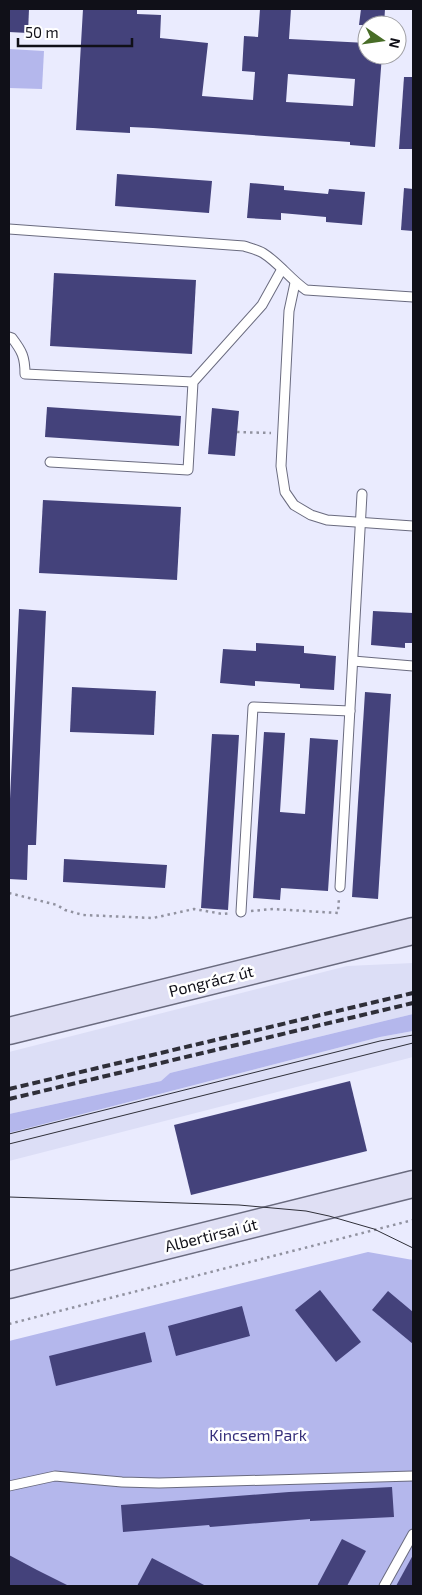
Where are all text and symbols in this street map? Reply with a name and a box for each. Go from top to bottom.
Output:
scale bar [18,15,131,47]
north arrow [357,15,407,65]
text: 50 m [25,23,59,41]
text: N [386,36,405,50]
street label: Pongrácz út [167,961,255,1000]
street label: Albertirsai út [162,1214,259,1255]
park label: Kincsem Park [209,1425,307,1444]

